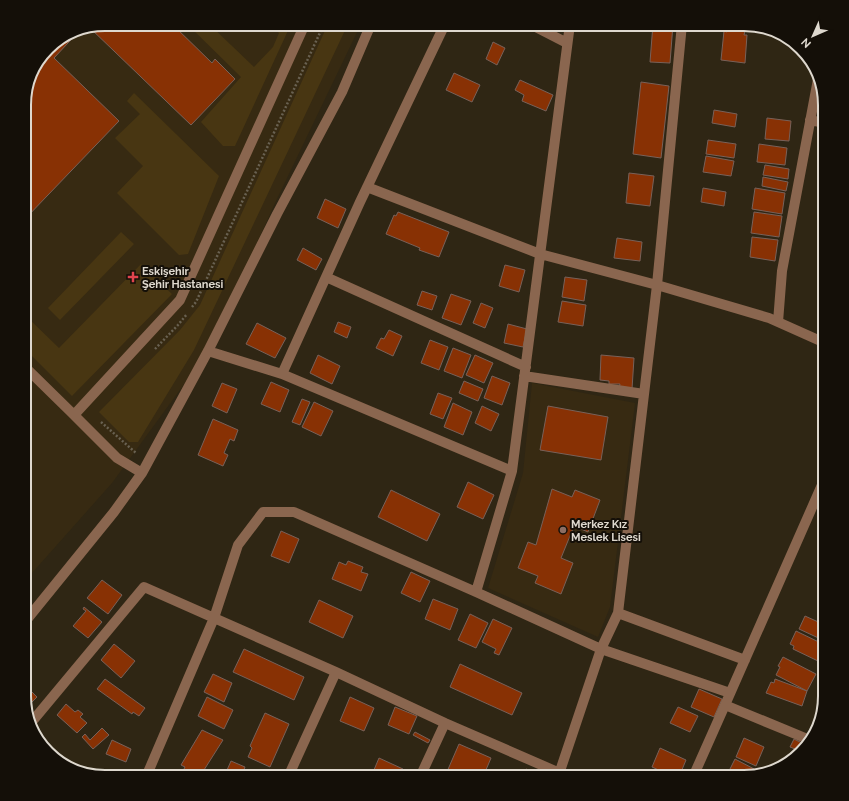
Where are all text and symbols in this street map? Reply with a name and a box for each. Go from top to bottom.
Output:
north arrow [793,16,833,56]
text: N [799,35,814,50]
place label: Eskişehir Şehir Hastanesi [142,265,223,291]
marker: Eskişehir Şehir Hastanesi [127,271,139,283]
place label: Merkez Kız Meslek Lisesi [571,518,641,544]
marker: Merkez Kız Meslek Lisesi [558,525,568,535]

